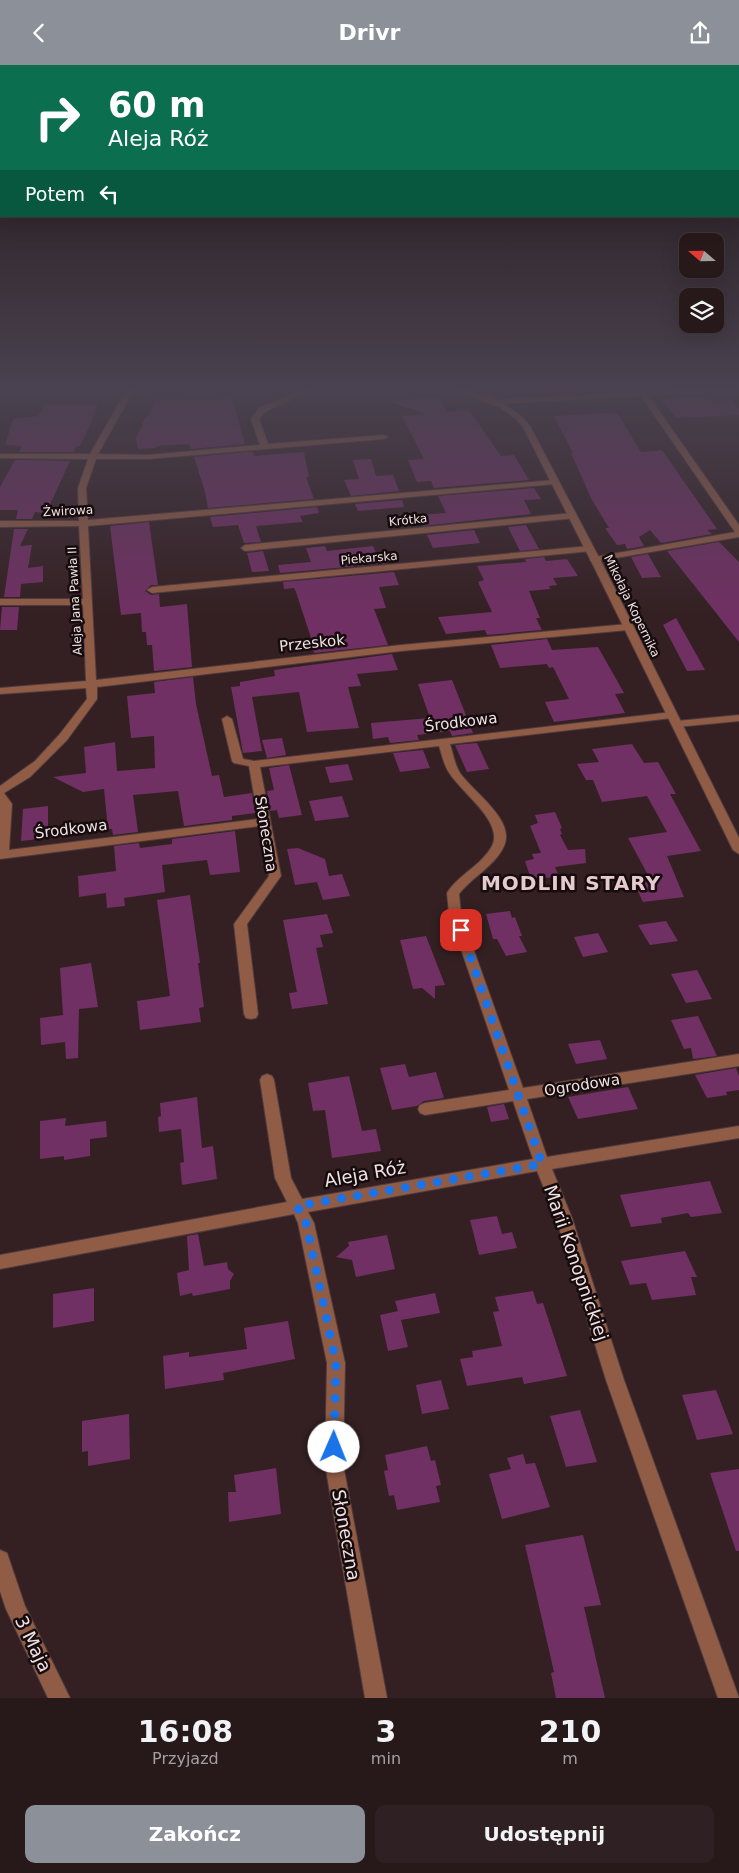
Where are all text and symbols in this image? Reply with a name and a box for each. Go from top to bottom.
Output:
icon: back [25,19,53,47]
icon: share [686,19,714,47]
text: Drivr [339,20,400,45]
icon: right [25,85,90,150]
text: 60 m [108,85,205,125]
text: Aleja Róż [108,126,209,151]
icon: left [95,180,123,208]
text: Potem [25,183,85,205]
north arrow [679,233,724,277]
map controls [679,233,724,333]
button: layers [679,288,724,333]
street label: Żwirowa [42,502,94,519]
street label: Krótka [388,511,428,529]
street label: Aleja Jana Pawła II [65,546,85,656]
street label: Piekarska [340,549,398,567]
street label: Mikołaja Kopernika [601,553,663,659]
street label: Przeskok [278,631,346,655]
street label: Środkowa [424,708,498,735]
street label: Słoneczna [251,795,281,873]
street label: Środkowa [34,815,108,842]
district label: MODLIN STARY [481,871,661,895]
pin [440,909,482,951]
icon: arrive [447,916,475,944]
street label: Ogrodowa [543,1070,621,1100]
street label: Aleja Róż [323,1156,407,1191]
street label: Marii Konopnickiej [540,1182,613,1343]
position arrow [307,1420,359,1472]
street label: Słoneczna [328,1488,365,1582]
street label: 3 Maja [11,1612,56,1675]
text: 16:08 [138,1714,233,1749]
text: 3 [375,1714,396,1749]
text: 210 [539,1714,601,1749]
text: Przyjazd [152,1749,219,1768]
text: min [371,1749,401,1768]
text: m [562,1749,578,1768]
button: Zakończ [25,1805,365,1863]
button: Udostępnij [375,1805,714,1863]

